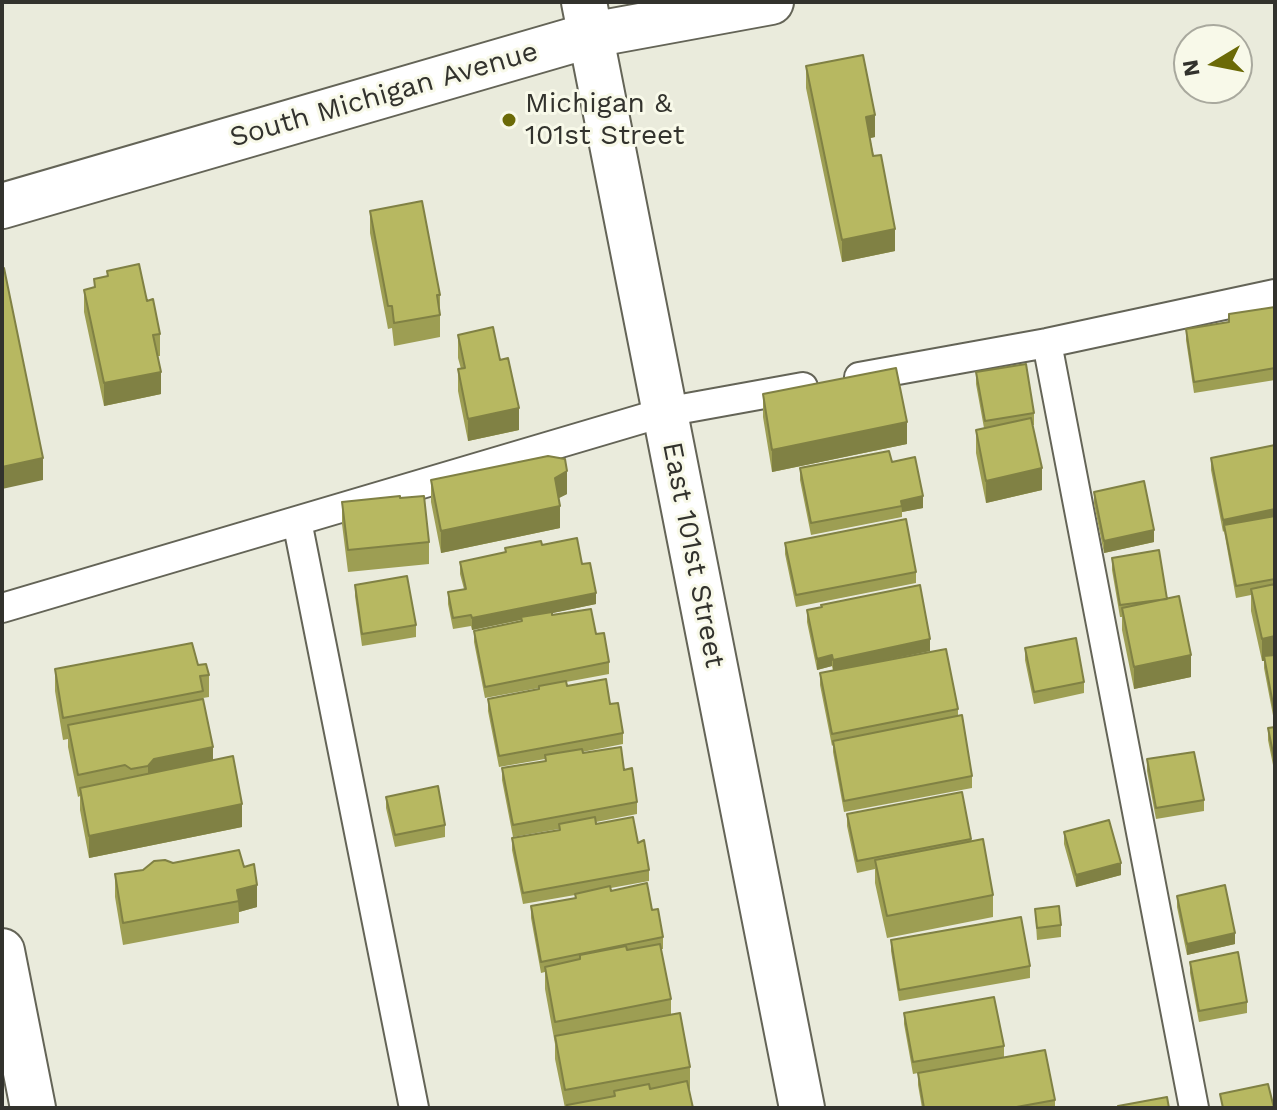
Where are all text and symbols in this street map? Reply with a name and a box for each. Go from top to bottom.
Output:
north arrow [1173,24,1253,104]
street label: South Michigan Avenue [226,35,542,155]
text: N [1177,58,1205,78]
place label: Michigan & 101st Street [525,87,685,153]
marker: Michigan & 101st Street [500,111,518,129]
street label: East 101st Street [655,439,731,671]

